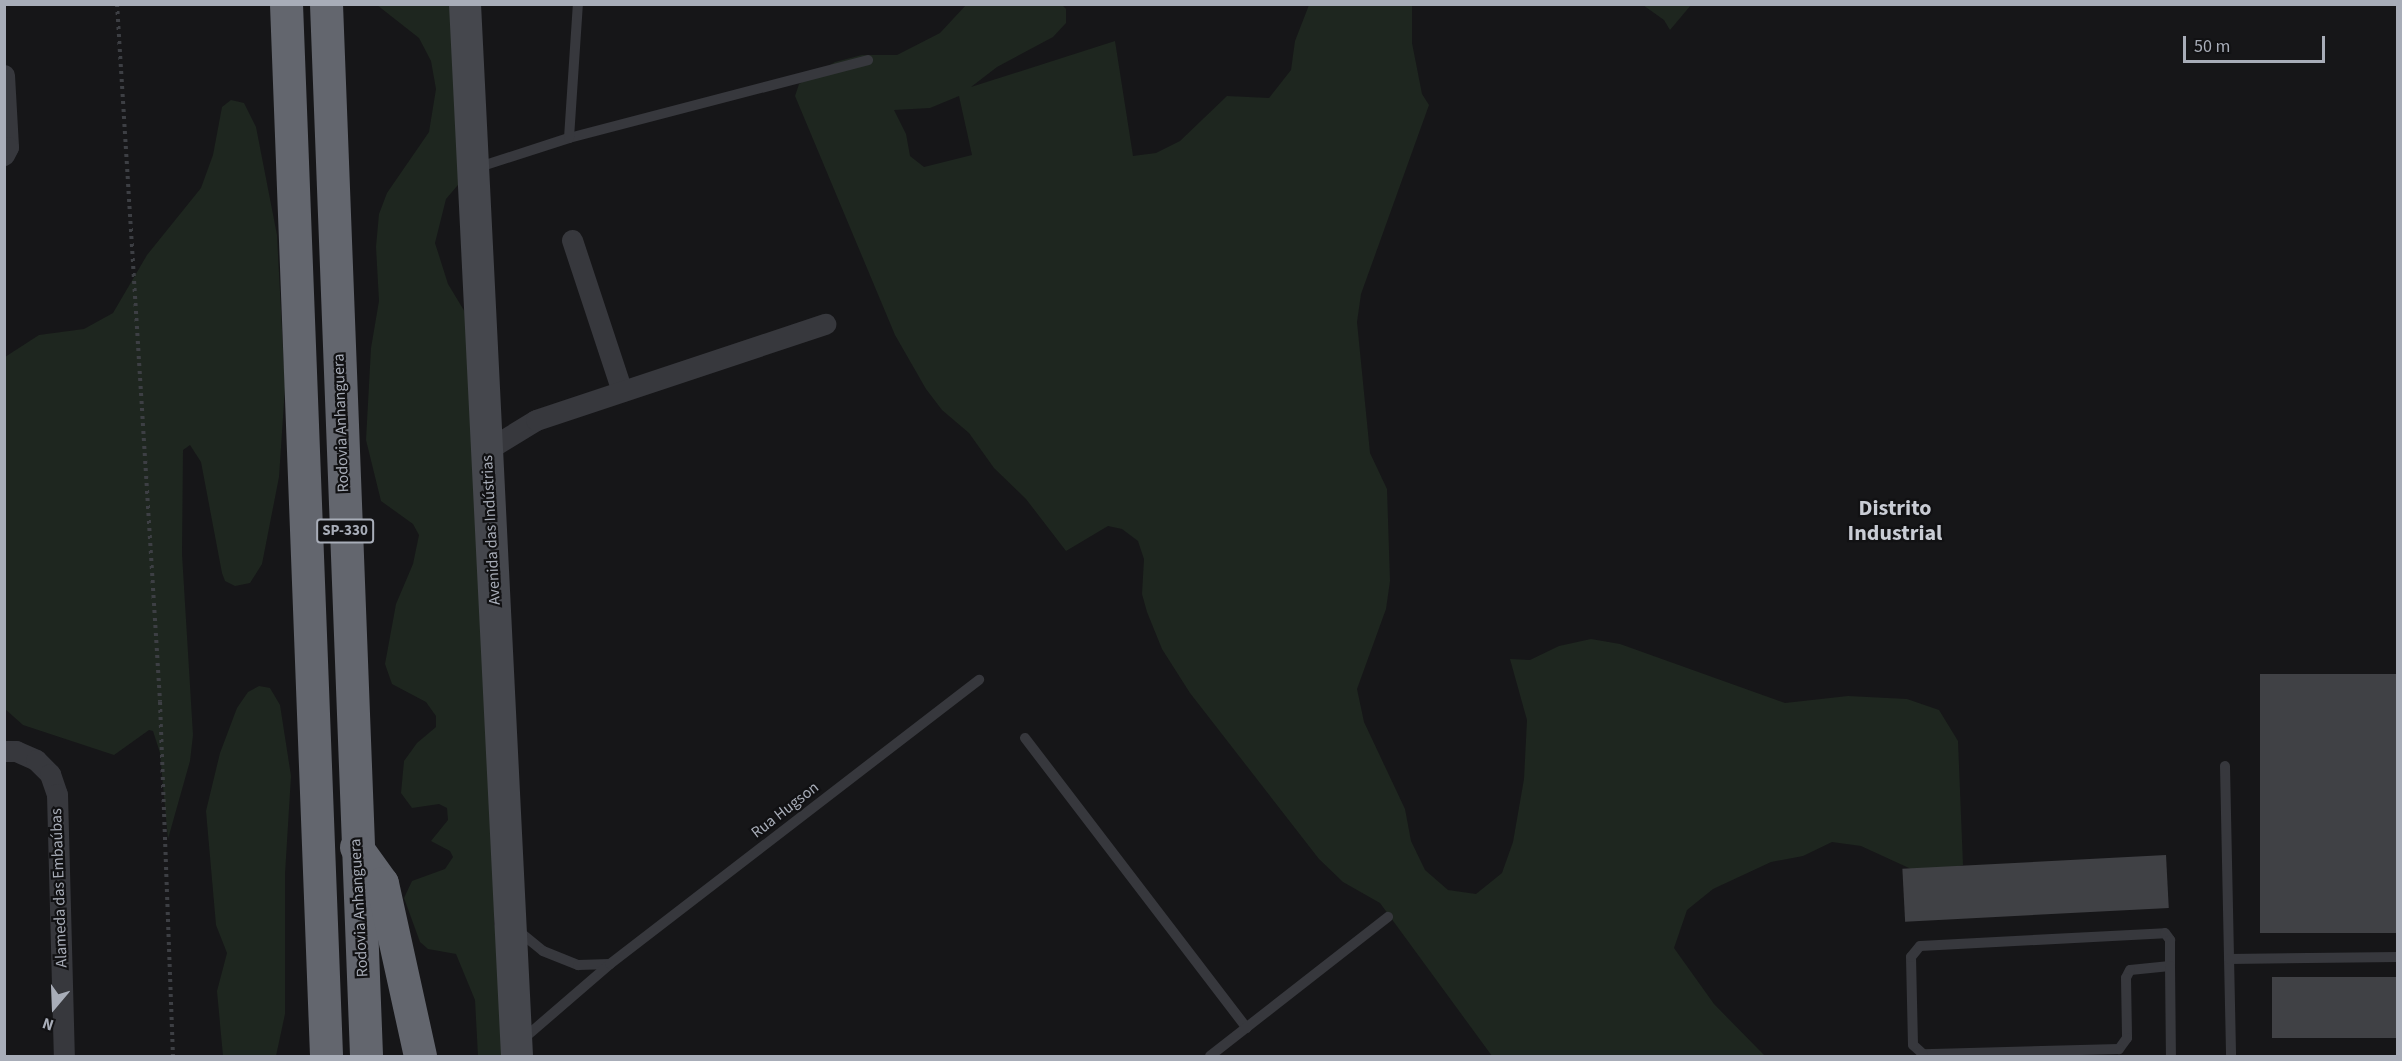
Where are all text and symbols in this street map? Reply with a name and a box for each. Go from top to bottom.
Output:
scale bar [2186,24,2328,62]
text: 50 m [2194,34,2230,59]
street label: Rodovia Anhanguera [329,353,353,493]
street label: Avenida das Indústrias [477,455,505,605]
district label: Distrito Industrial [1848,495,1942,546]
road number: SP-330 [315,519,375,543]
street label: Rua Hugson [747,778,823,842]
street label: Alameda das Embaúbas [47,808,71,968]
street label: Rodovia Anhanguera [346,838,372,978]
north arrow [24,977,84,1037]
text: N [40,1012,57,1036]

